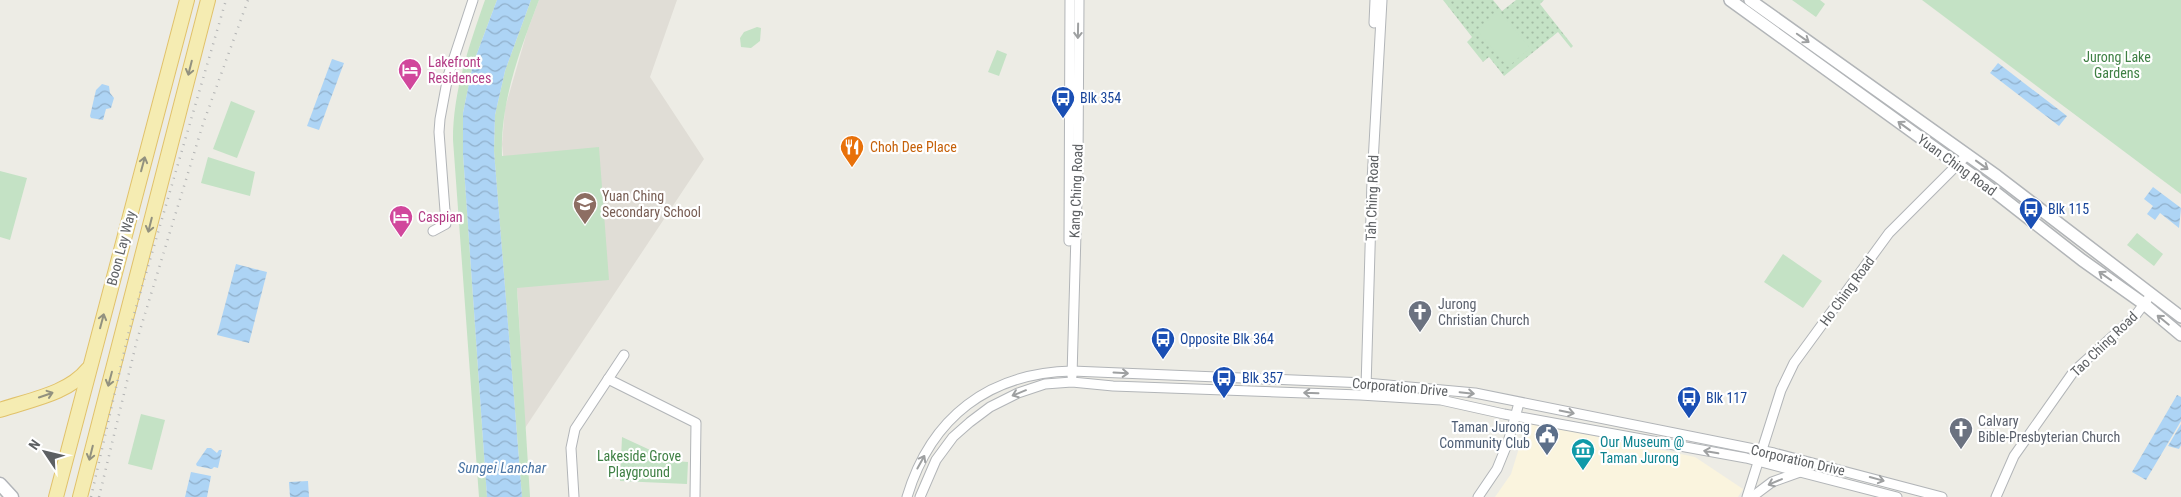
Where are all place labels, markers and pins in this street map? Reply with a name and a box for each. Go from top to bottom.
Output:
place label: Lakefront Residences [428,54,491,86]
hotel icon: Lakefront Residences [397,57,423,91]
bus stop icon: Blk 354 [1050,85,1076,119]
place label: Blk 354 [1080,90,1121,106]
restaurant icon: Choh Dee Place [839,134,865,168]
place label: Choh Dee Place [870,139,957,155]
place label: Yuan Ching Secondary School [602,188,701,220]
school or university icon: Yuan Ching Secondary School [572,191,598,225]
bus stop icon: Blk 115 [2018,196,2044,230]
place label: Blk 115 [2048,201,2089,217]
hotel icon: Caspian [388,204,414,238]
place label: Caspian [418,209,463,225]
place label: Jurong Christian Church [1438,296,1529,328]
church icon: Jurong Christian Church [1407,299,1433,333]
bus stop icon: Opposite Blk 364 [1150,326,1176,360]
place label: Opposite Blk 364 [1180,331,1274,347]
bus stop icon: Blk 357 [1211,365,1237,399]
place label: Blk 357 [1242,370,1283,386]
bus stop icon: Blk 117 [1676,385,1702,419]
place label: Blk 117 [1706,390,1747,406]
place label: Calvary Bible-Presbyterian Church [1978,413,2120,445]
church icon: Calvary Bible-Presbyterian Church [1948,416,1974,450]
place label: Taman Jurong Community Club [1439,419,1530,451]
public building icon: Taman Jurong Community Club [1534,422,1560,456]
place label: Our Museum @ Taman Jurong [1600,434,1684,466]
museum icon: Our Museum @ Taman Jurong [1570,437,1596,471]

